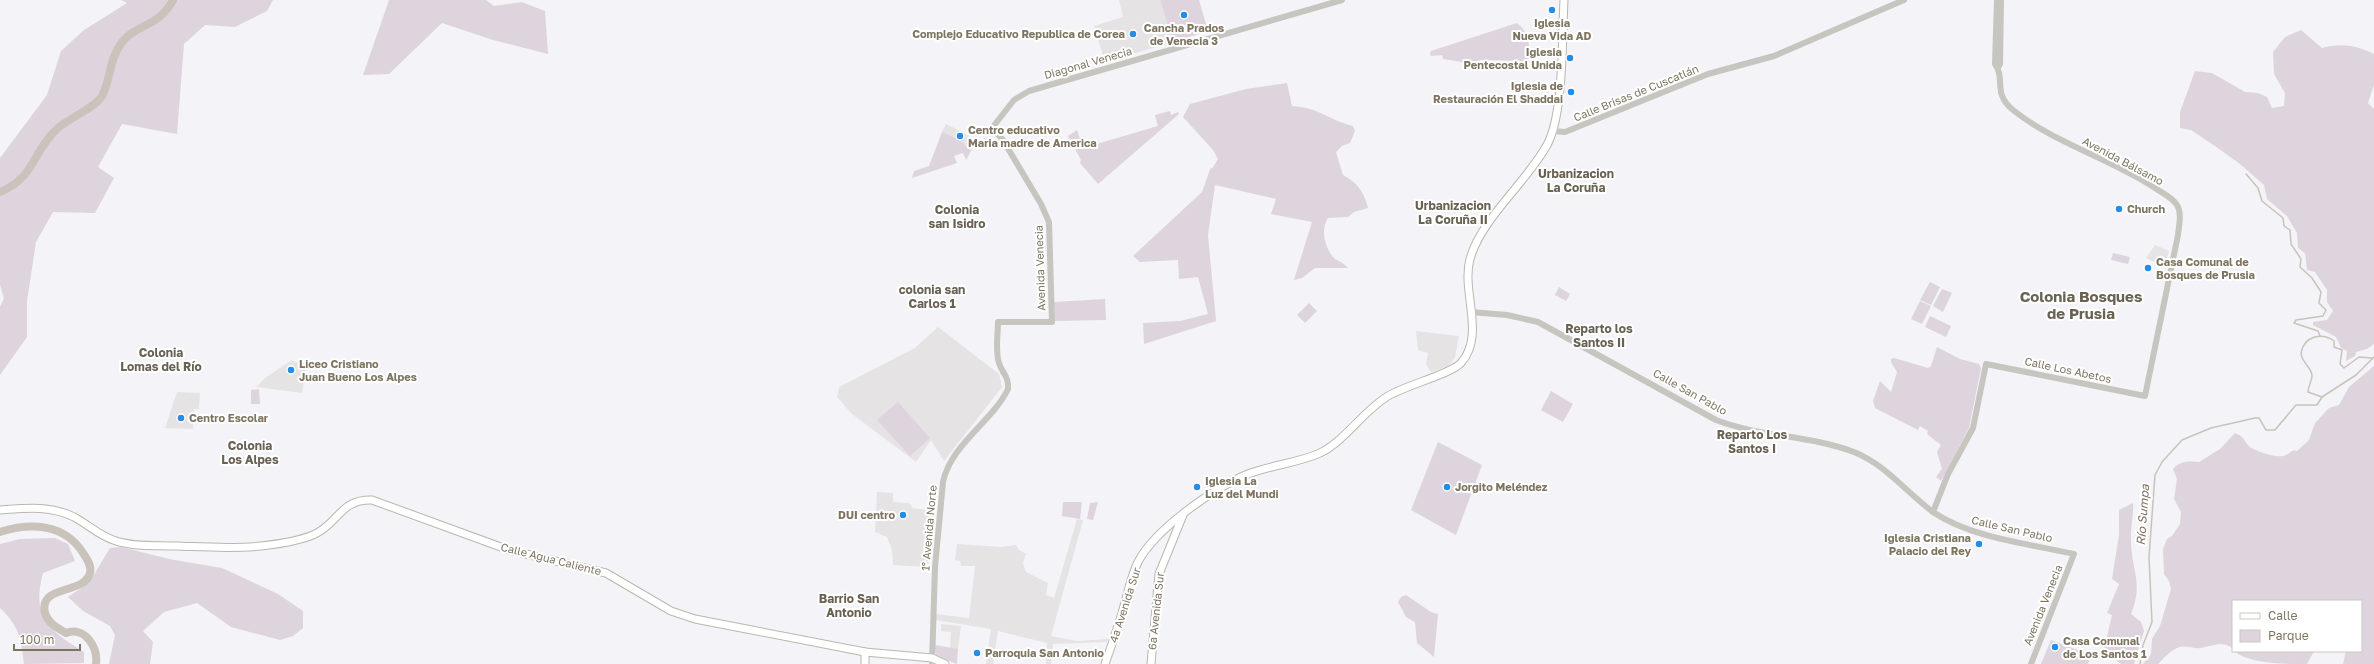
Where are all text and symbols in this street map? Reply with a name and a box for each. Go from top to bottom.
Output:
marker: Iglesia Nueva Vida AD [1547,5,1557,15]
marker: Cancha Prados de Venecia 3 [1179,10,1189,20]
place label: Iglesia Nueva Vida AD [1513,16,1592,42]
place label: Cancha Prados de Venecia 3 [1144,21,1224,47]
place label: Complejo Educativo Republica de Corea [912,27,1125,40]
marker: Complejo Educativo Republica de Corea [1128,29,1138,39]
street label: Diagonal Venecia [1042,44,1133,81]
place label: Iglesia Pentecostal Unida [1464,45,1562,71]
marker: Iglesia Pentecostal Unida [1565,53,1575,63]
street label: Calle Brisas de Cuscatlán [1571,61,1700,124]
place label: Iglesia de Restauración El Shaddai [1433,79,1564,105]
marker: Iglesia de Restauración El Shaddai [1566,87,1576,97]
place label: Centro educativo Maria madre de America [968,123,1097,149]
marker: Centro educativo Maria madre de America [955,131,965,141]
street label: Avenida Bálsamo [2080,134,2166,188]
district label: Urbanizacion La Coruña [1538,166,1614,195]
district label: Urbanizacion La Coruña II [1415,198,1491,227]
district label: Colonia san Isidro [928,202,986,231]
place label: Church [2127,202,2165,215]
marker: Church [2114,204,2124,214]
street label: Avenida Venecia [1032,225,1047,311]
place label: Casa Comunal de Bosques de Prusia [2156,255,2255,281]
marker: Casa Comunal de Bosques de Prusia [2143,263,2153,273]
district label: colonia san Carlos 1 [899,282,965,311]
district label: Colonia Bosques de Prusia [2020,287,2142,322]
district label: Reparto los Santos II [1565,321,1633,350]
district label: Colonia Lomas del Río [120,345,202,374]
street label: Calle Los Abetos [2023,354,2113,385]
place label: Liceo Cristiano Juan Bueno Los Alpes [299,357,417,383]
marker: Liceo Cristiano Juan Bueno Los Alpes [286,365,296,375]
street label: Calle San Pablo [1651,366,1730,417]
place label: Centro Escolar [189,411,269,424]
marker: Centro Escolar [176,413,186,423]
district label: Reparto Los Santos I [1717,427,1787,456]
district label: Colonia Los Alpes [221,438,279,467]
place label: Iglesia La Luz del Mundi [1205,474,1279,500]
place label: Jorgito Meléndez [1455,480,1548,493]
marker: Iglesia La Luz del Mundi [1192,482,1202,492]
marker: Jorgito Meléndez [1442,482,1452,492]
water label: Río Sumpa [2133,483,2152,546]
street label: 1° Avenida Norte [918,484,939,571]
place label: DUI centro [838,508,895,521]
marker: DUI centro [898,510,908,520]
street label: Calle San Pablo [1970,513,2054,544]
place label: Iglesia Cristiana Palacio del Rey [1884,531,1971,557]
marker: Iglesia Cristiana Palacio del Rey [1974,539,1984,549]
street label: Calle Agua Caliente [499,540,603,577]
street label: Avenida Venecia [2020,563,2065,647]
street label: 4a Avenida Sur [1106,565,1143,644]
street label: 6a Avenida Sur [1145,571,1166,650]
district label: Barrio San Antonio [819,591,879,620]
legend [2232,600,2362,652]
text: Calle [2268,608,2298,623]
scale bar [14,626,80,652]
text: Parque [2268,628,2309,643]
text: 100 m [20,632,54,647]
place label: Casa Comunal de Los Santos 1 [2063,634,2147,660]
marker: Casa Comunal de Los Santos 1 [2050,642,2060,652]
place label: Parroquia San Antonio [985,646,1104,659]
marker: Parroquia San Antonio [972,648,982,658]

